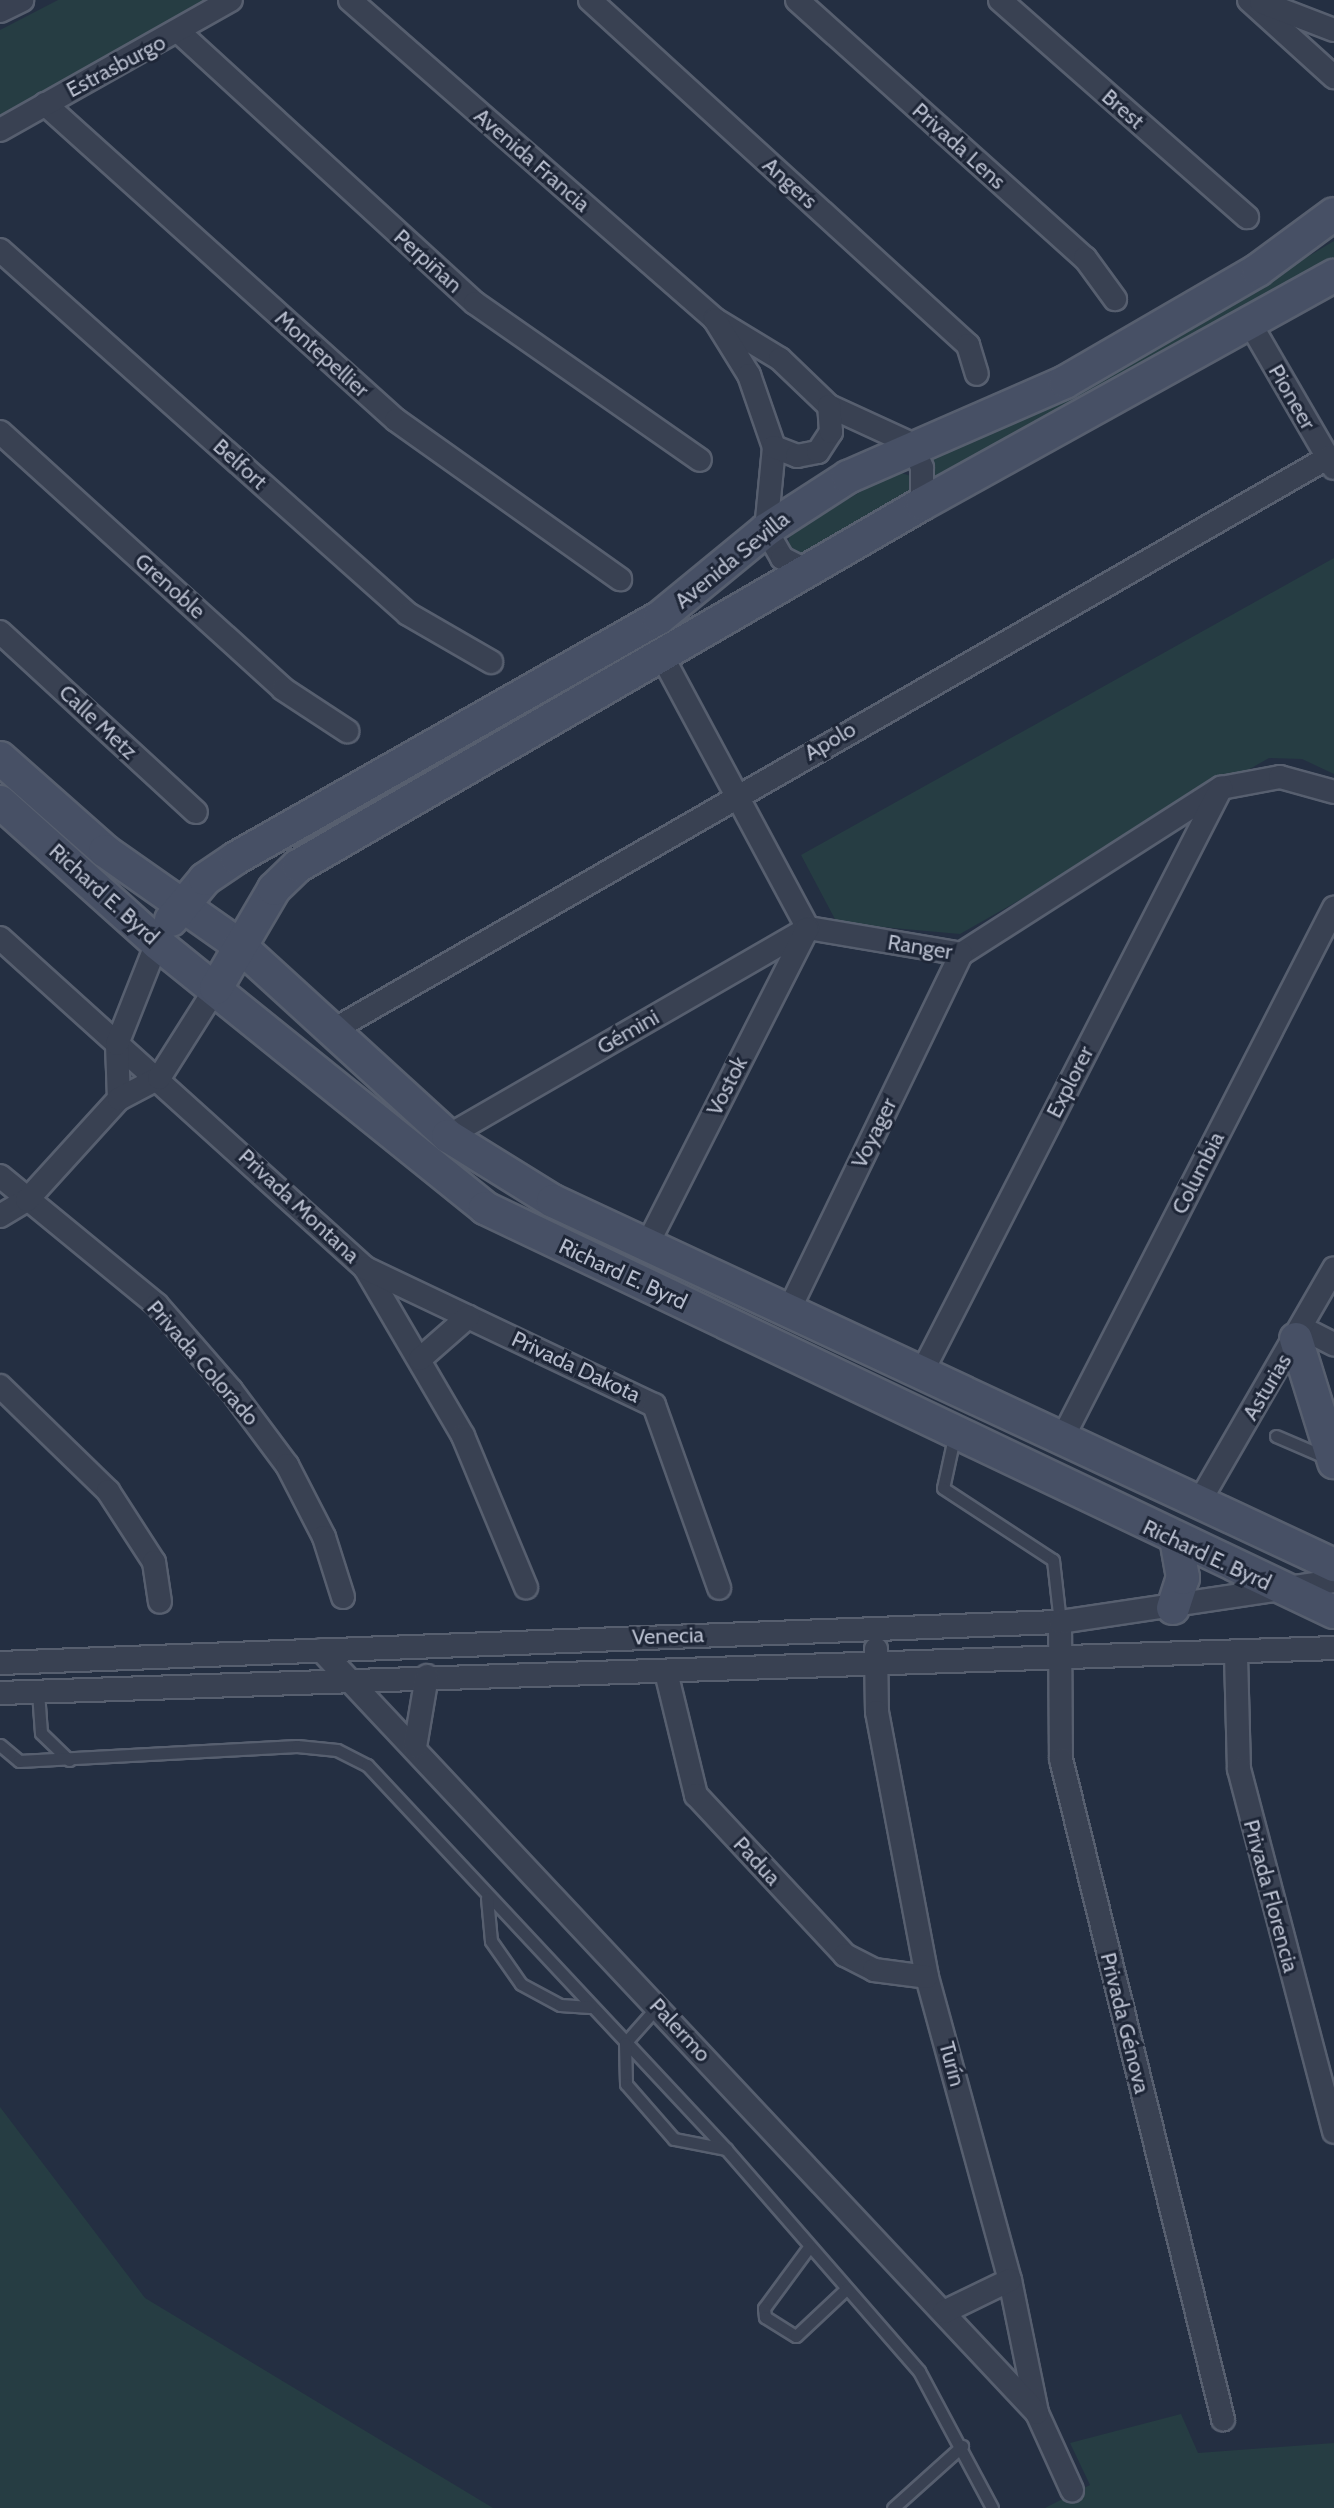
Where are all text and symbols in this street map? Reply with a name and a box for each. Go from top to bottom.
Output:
street label: Estrasburgo [62,29,170,103]
street label: Brest [1096,83,1150,135]
street label: Privada Lens [907,97,1011,195]
street label: Avenida Francia [469,103,595,217]
street label: Angers [757,152,823,214]
street label: Perpiñan [388,224,468,298]
street label: Montepellier [270,305,374,403]
street label: Pioneer [1263,360,1321,434]
street label: Belfort [208,433,272,495]
street label: Avenida Sevilla [669,506,795,614]
street label: Grenoble [129,548,211,624]
street label: Calle Metz [53,679,143,765]
street label: Apolo [800,716,860,766]
street label: Richard E. Byrd [44,838,164,950]
street label: Ranger [886,929,954,965]
street label: Gémini [592,1004,664,1060]
street label: Explorer [1041,1042,1099,1122]
street label: Vostok [701,1052,753,1120]
street label: Voyager [846,1094,902,1172]
street label: Columbia [1166,1127,1230,1219]
street label: Privada Montana [233,1143,365,1269]
street label: Richard E. Byrd [555,1233,691,1315]
street label: Privada Colorado [141,1295,265,1431]
street label: Privada Dakota [508,1326,644,1408]
street label: Asturias [1237,1349,1297,1425]
street label: Richard E. Byrd [1139,1514,1275,1596]
street label: Venecia [631,1622,705,1650]
street label: Privada Florencia [1238,1817,1304,1975]
street label: Padua [728,1831,786,1891]
street label: Privada Génova [1095,1950,1155,2096]
street label: Palermo [644,1993,716,2067]
street label: Turín [933,2039,971,2089]

